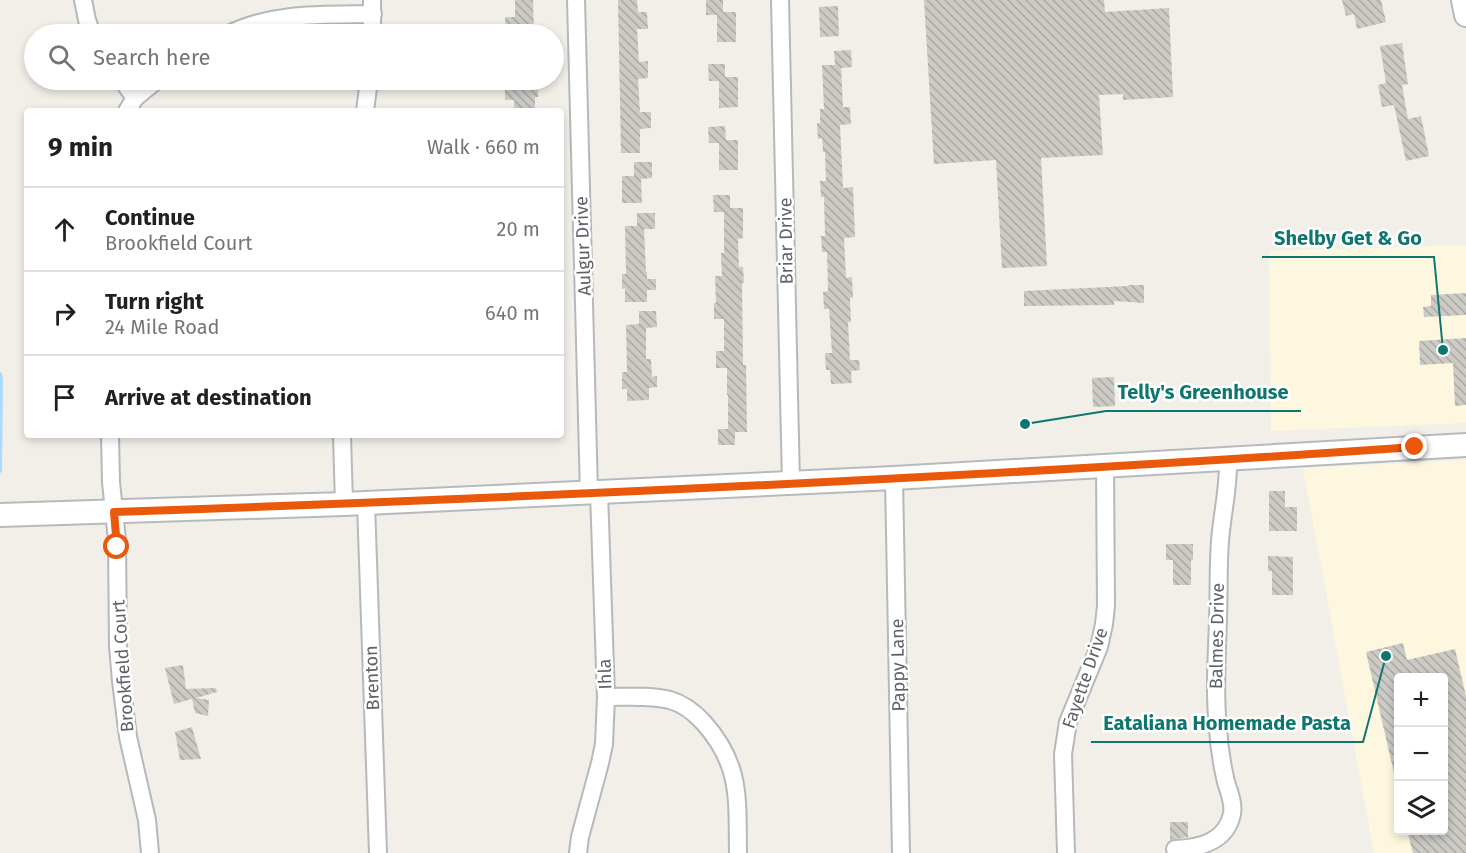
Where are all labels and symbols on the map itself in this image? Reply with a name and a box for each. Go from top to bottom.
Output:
street label: Aulgur Drive [570,196,596,296]
street label: Briar Drive [774,197,798,285]
callout: Shelby Get & Go [1262,219,1434,257]
text: Shelby Get & Go [1274,226,1422,250]
callout: Telly's Greenhouse [1106,373,1301,411]
text: Telly's Greenhouse [1117,380,1289,404]
route end [1401,433,1427,459]
route start [103,533,129,559]
street label: Balmes Drive [1205,583,1229,689]
street label: Brookfield Court [107,599,139,733]
street label: Pappy Lane [886,618,910,712]
street label: Fayette Drive [1057,625,1113,731]
street label: Brenton [360,645,384,711]
street label: Ihla [593,658,617,690]
callout: Eataliana Homemade Pasta [1091,704,1363,742]
text: Eataliana Homemade Pasta [1103,711,1351,735]

